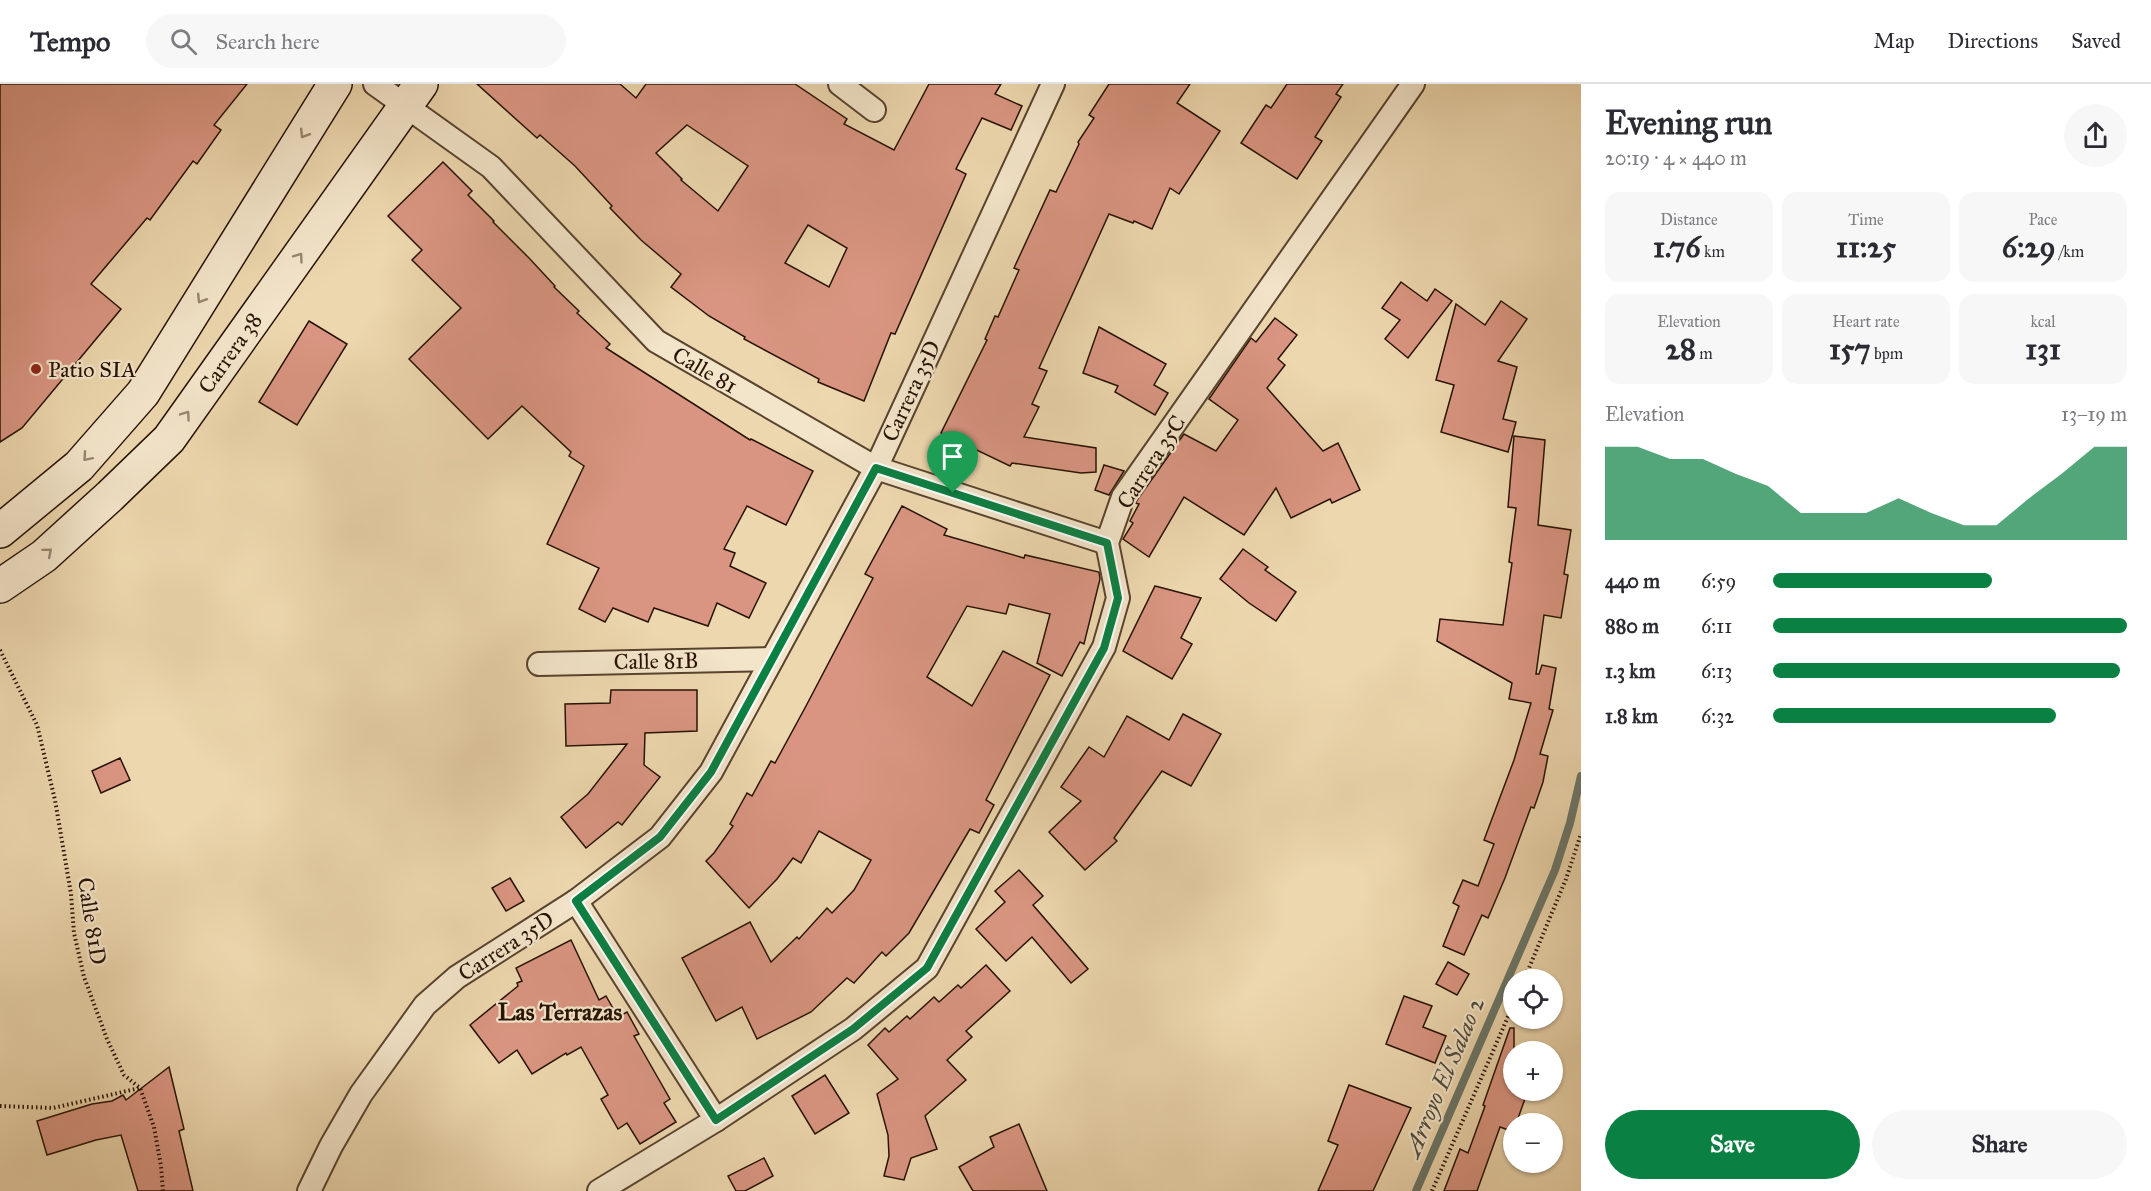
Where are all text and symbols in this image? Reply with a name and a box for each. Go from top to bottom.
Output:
search box [146,14,566,68]
text: Tempo [30,24,110,59]
icon: search [167,25,200,58]
text: Search here [215,28,320,55]
text: Map [1874,28,1915,54]
text: Directions [1948,28,2038,54]
text: Saved [2071,28,2121,54]
text: Evening run [1605,103,1772,143]
button: share [2064,104,2127,167]
one-way arrow [299,128,311,138]
text: 20:19 · 4 × 440 m [1605,146,1747,170]
text: Distance [1660,210,1718,229]
text: Time [1848,210,1884,229]
text: Pace [2028,210,2058,229]
text: 1.76 [1653,229,1701,265]
text: 11:25 [1836,229,1896,265]
text: 6:29 [2002,229,2056,265]
text: km [1701,242,1725,261]
text: /km [2056,242,2084,261]
one-way arrow [292,252,303,263]
one-way arrow [198,293,209,304]
street label: Carrera 38 [192,307,268,399]
text: Elevation [1657,312,1721,331]
text: Heart rate [1832,312,1900,331]
text: kcal [2030,312,2056,331]
text: 28 [1665,331,1696,367]
text: 157 [1829,331,1870,367]
text: 131 [2025,331,2061,367]
street label: Carrera 35D [876,336,946,446]
street label: Calle 81 [668,341,742,399]
text: m [1696,344,1713,363]
text: bpm [1870,344,1903,363]
place label: Patio SIA [48,356,136,383]
marker: Patio SIA [29,362,43,376]
text: Elevation [1605,402,1684,426]
text: 13–19 m [2061,402,2127,426]
street label: Carrera 35C [1111,410,1191,514]
one-way arrow [179,411,190,422]
pin [927,431,978,493]
icon: arrive [936,440,969,473]
one-way arrow [83,450,94,461]
one-way arrow [41,548,52,559]
text: 440 m [1605,569,1660,593]
text: 6:59 [1701,569,1736,593]
text: 880 m [1605,614,1659,638]
text: 6:11 [1701,614,1732,638]
street label: Calle 81B [613,647,699,675]
text: 1.3 km [1605,659,1655,683]
text: 6:13 [1701,659,1732,683]
text: 1.8 km [1605,704,1658,728]
text: 6:32 [1701,704,1734,728]
street label: Calle 81D [72,876,112,966]
street label: Carrera 35D [453,905,559,987]
map controls [1503,969,1563,1173]
button: locate [1503,969,1563,1029]
water label: Arroyo El Salao 2 [1396,993,1491,1164]
district label: Las Terrazas [498,997,622,1027]
button: + [1503,1041,1563,1101]
button: Save [1605,1110,1860,1179]
button: Share [1872,1110,2127,1179]
button: − [1503,1113,1563,1173]

